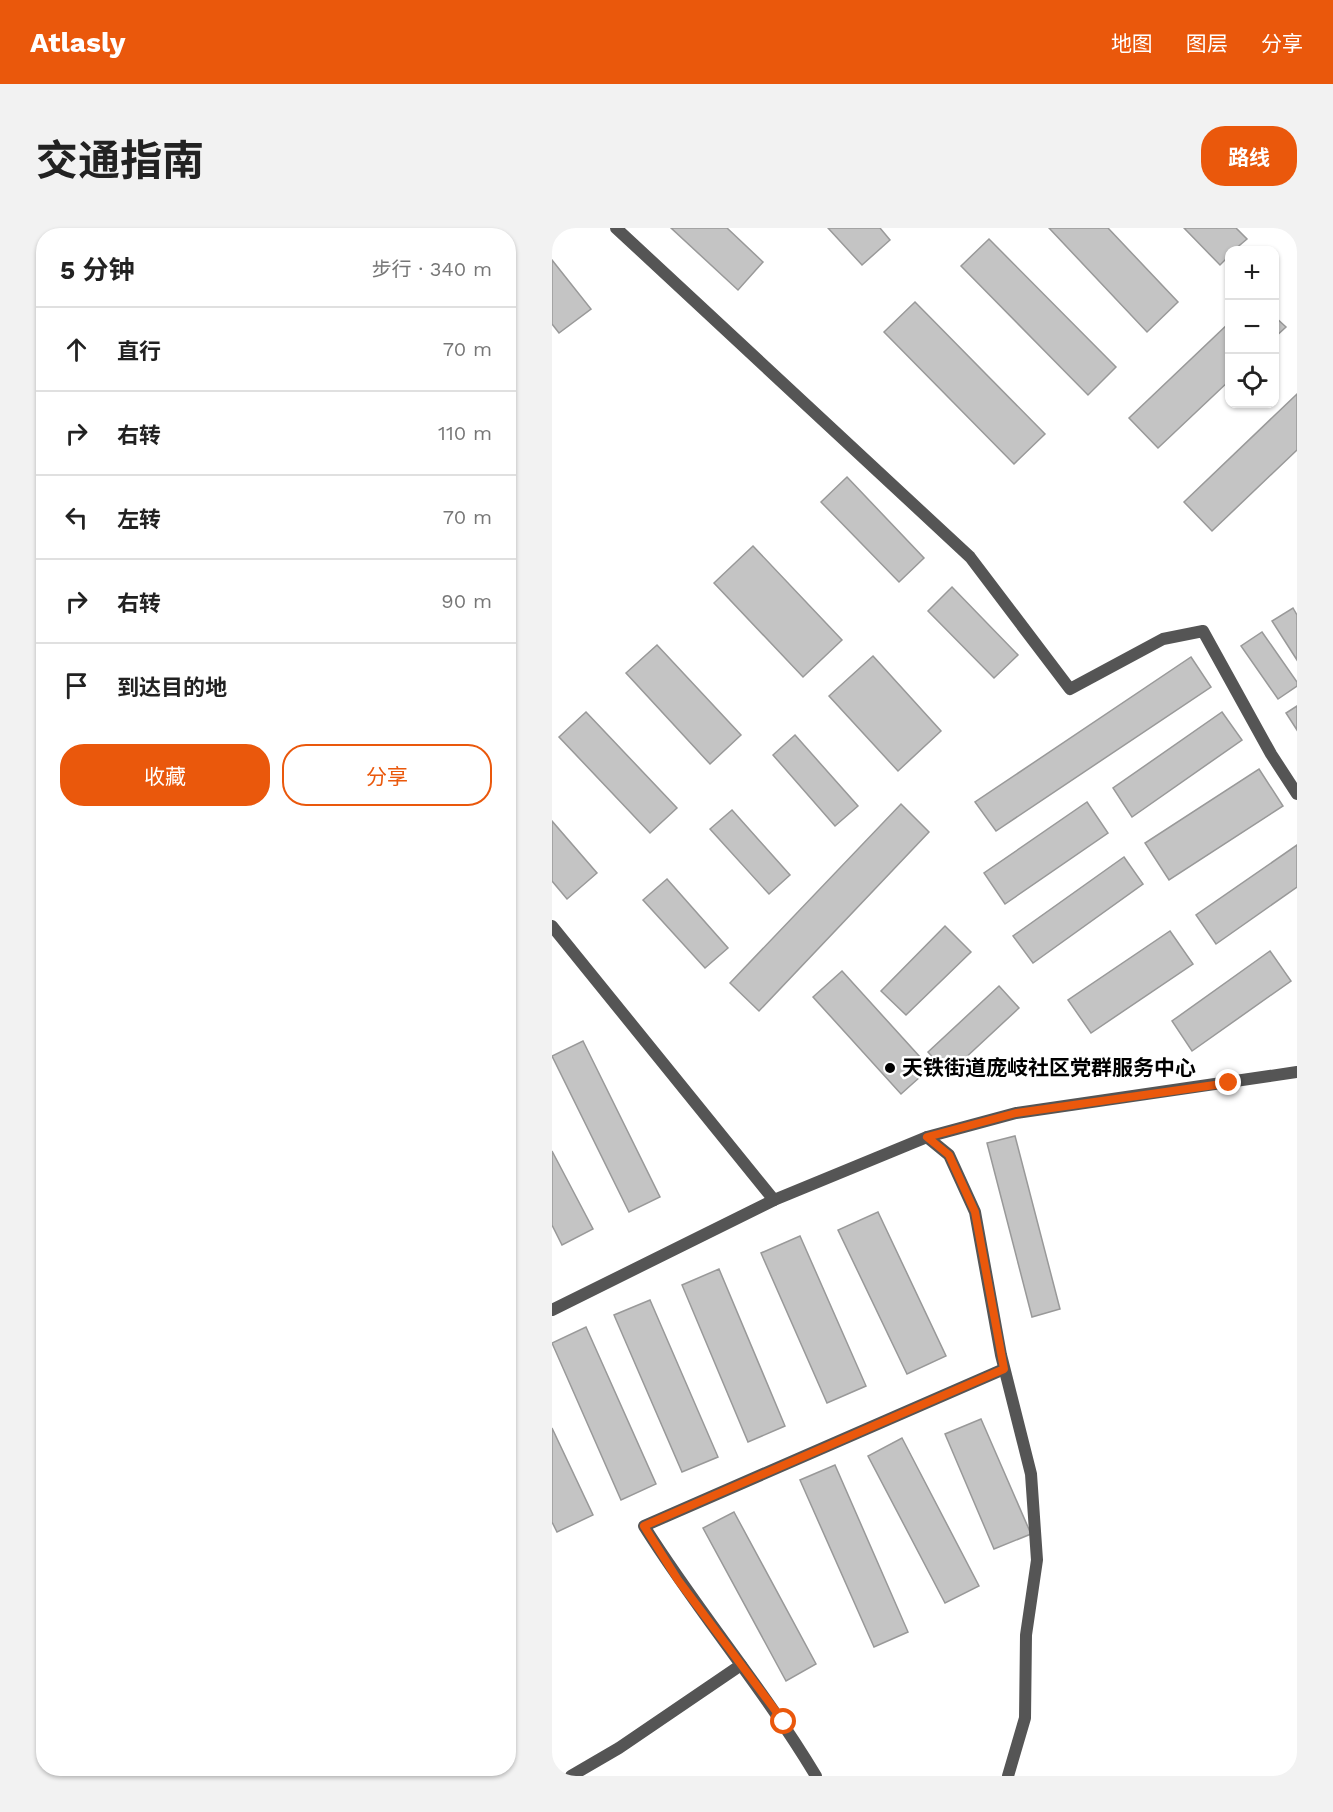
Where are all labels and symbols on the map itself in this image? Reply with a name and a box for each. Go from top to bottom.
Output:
place label: 天铁街道庞岐社区党群服务中心 [902,1055,1196,1080]
marker: 天铁街道庞岐社区党群服务中心 [883,1061,897,1075]
route end [1215,1069,1241,1095]
route start [770,1708,796,1734]

